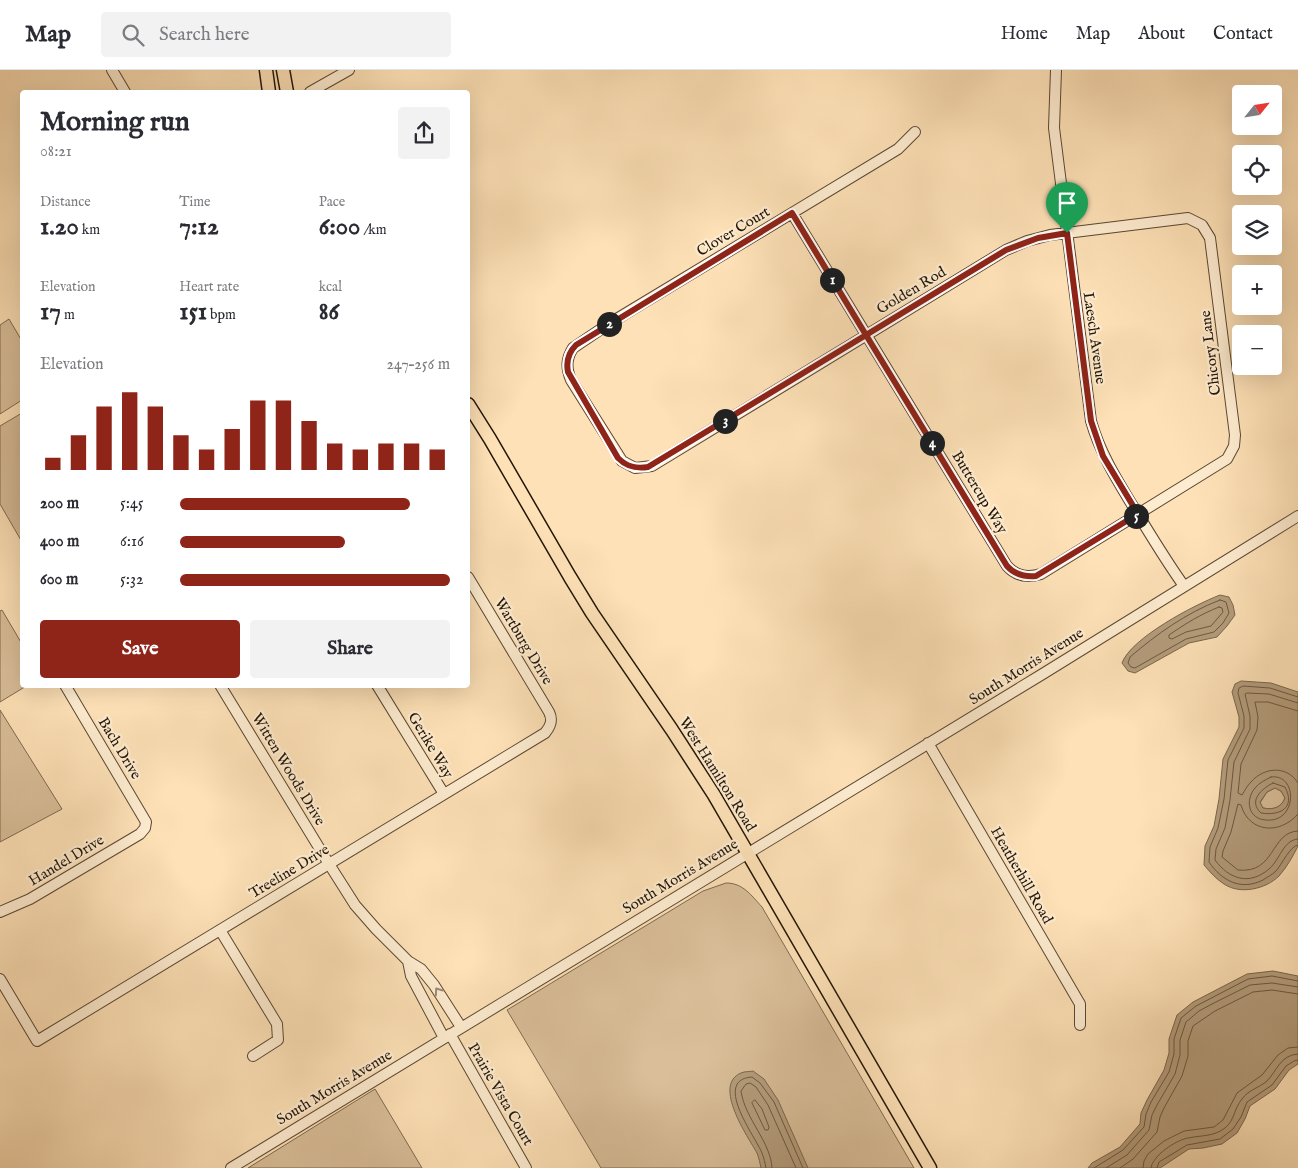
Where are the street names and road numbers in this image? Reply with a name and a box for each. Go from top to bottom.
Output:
street label: Clover Court [693,202,773,261]
street label: Golden Rod [873,262,950,319]
street label: Laesch Avenue [1079,291,1110,385]
street label: Chicory Lane [1196,309,1225,396]
street label: Buttercup Way [947,447,1012,538]
street label: Wartburg Drive [490,594,557,688]
street label: South Morris Avenue [966,624,1087,709]
street label: Gerike Way [404,709,458,782]
street label: Witten Woods Drive [247,710,330,829]
street label: West Hamilton Road [675,713,761,836]
street label: Bach Drive [94,714,146,783]
street label: Heatherhill Road [986,823,1058,928]
street label: Handel Drive [25,830,107,890]
street label: South Morris Avenue [619,834,742,918]
street label: Treeline Drive [246,840,333,903]
street label: Prairie Vista Court [463,1039,538,1149]
street label: South Morris Avenue [273,1045,396,1129]

